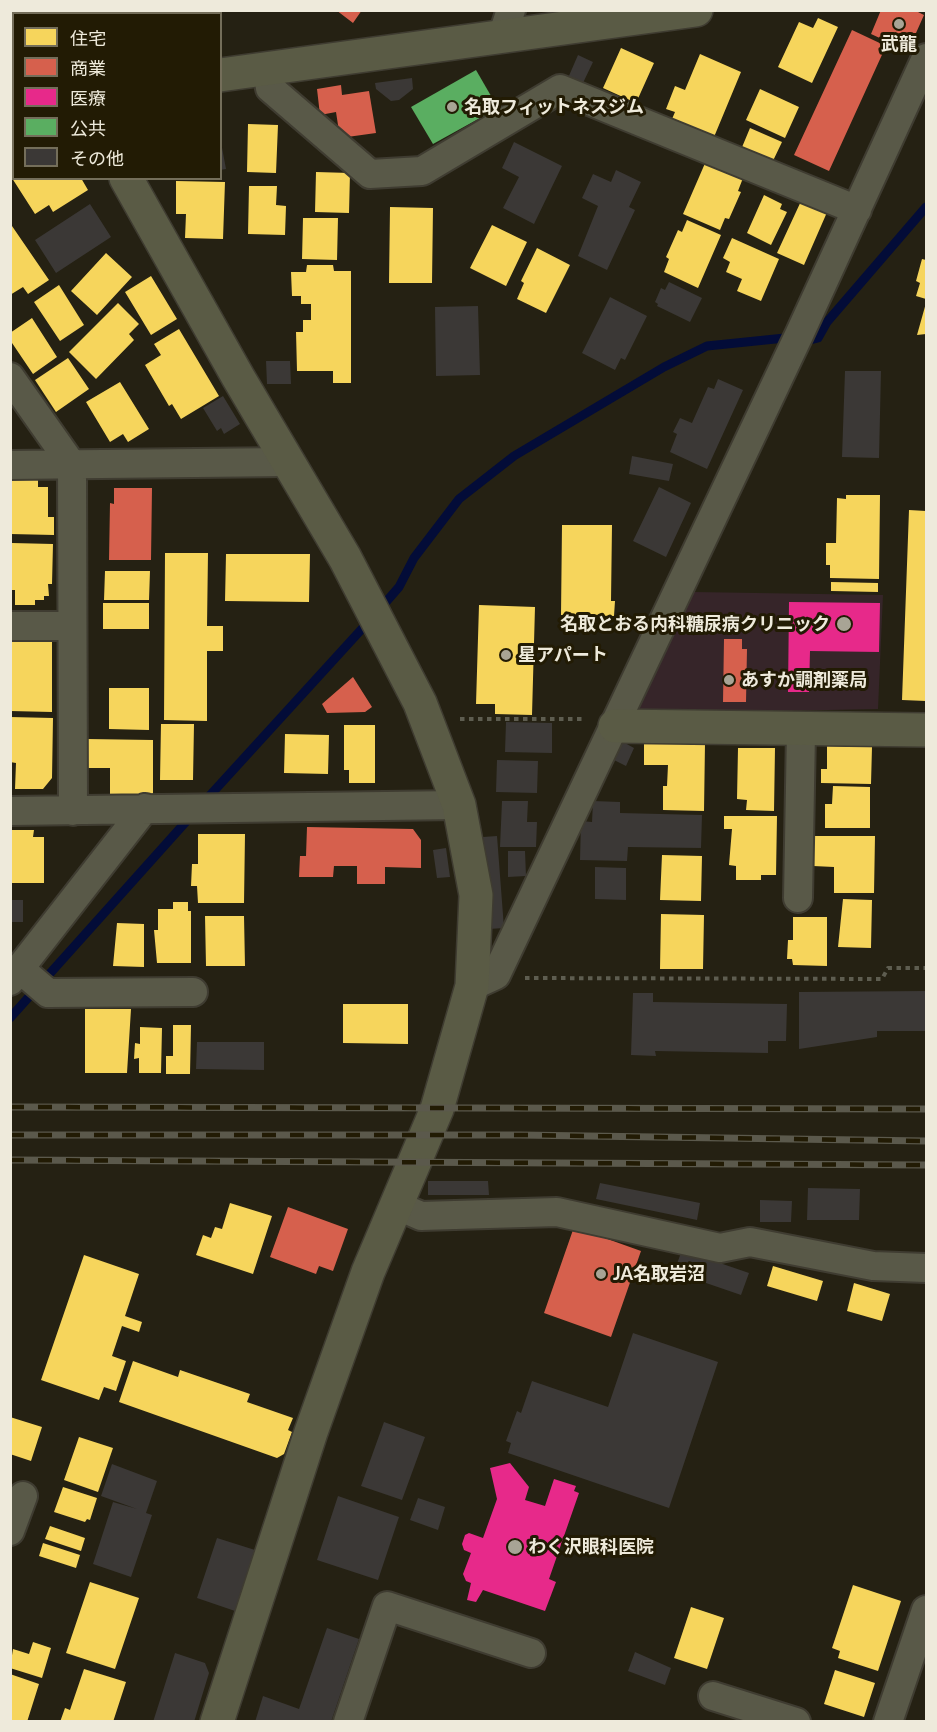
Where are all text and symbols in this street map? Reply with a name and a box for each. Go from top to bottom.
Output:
legend [12,12,222,180]
marker: 武龍 [892,17,906,31]
text: 住宅 [70,27,106,49]
place label: 武龍 [881,33,917,55]
text: 商業 [70,57,106,79]
text: 医療 [70,87,106,109]
place label: 名取フィットネスジム [464,96,644,118]
marker: 名取フィットネスジム [445,100,459,114]
text: 公共 [70,117,106,139]
text: その他 [70,147,124,169]
place label: 名取とおる内科糖尿病クリニック [560,613,830,635]
marker: 名取とおる内科糖尿病クリニック [835,615,853,633]
place label: 星アパート [518,644,608,666]
marker: 星アパート [499,648,513,662]
place label: あすか調剤薬局 [741,669,867,691]
marker: あすか調剤薬局 [722,673,736,687]
place label: JA名取岩沼 [613,1263,705,1285]
marker: JA名取岩沼 [594,1267,608,1281]
place label: わく沢眼科医院 [528,1536,654,1558]
marker: わく沢眼科医院 [506,1538,524,1556]

